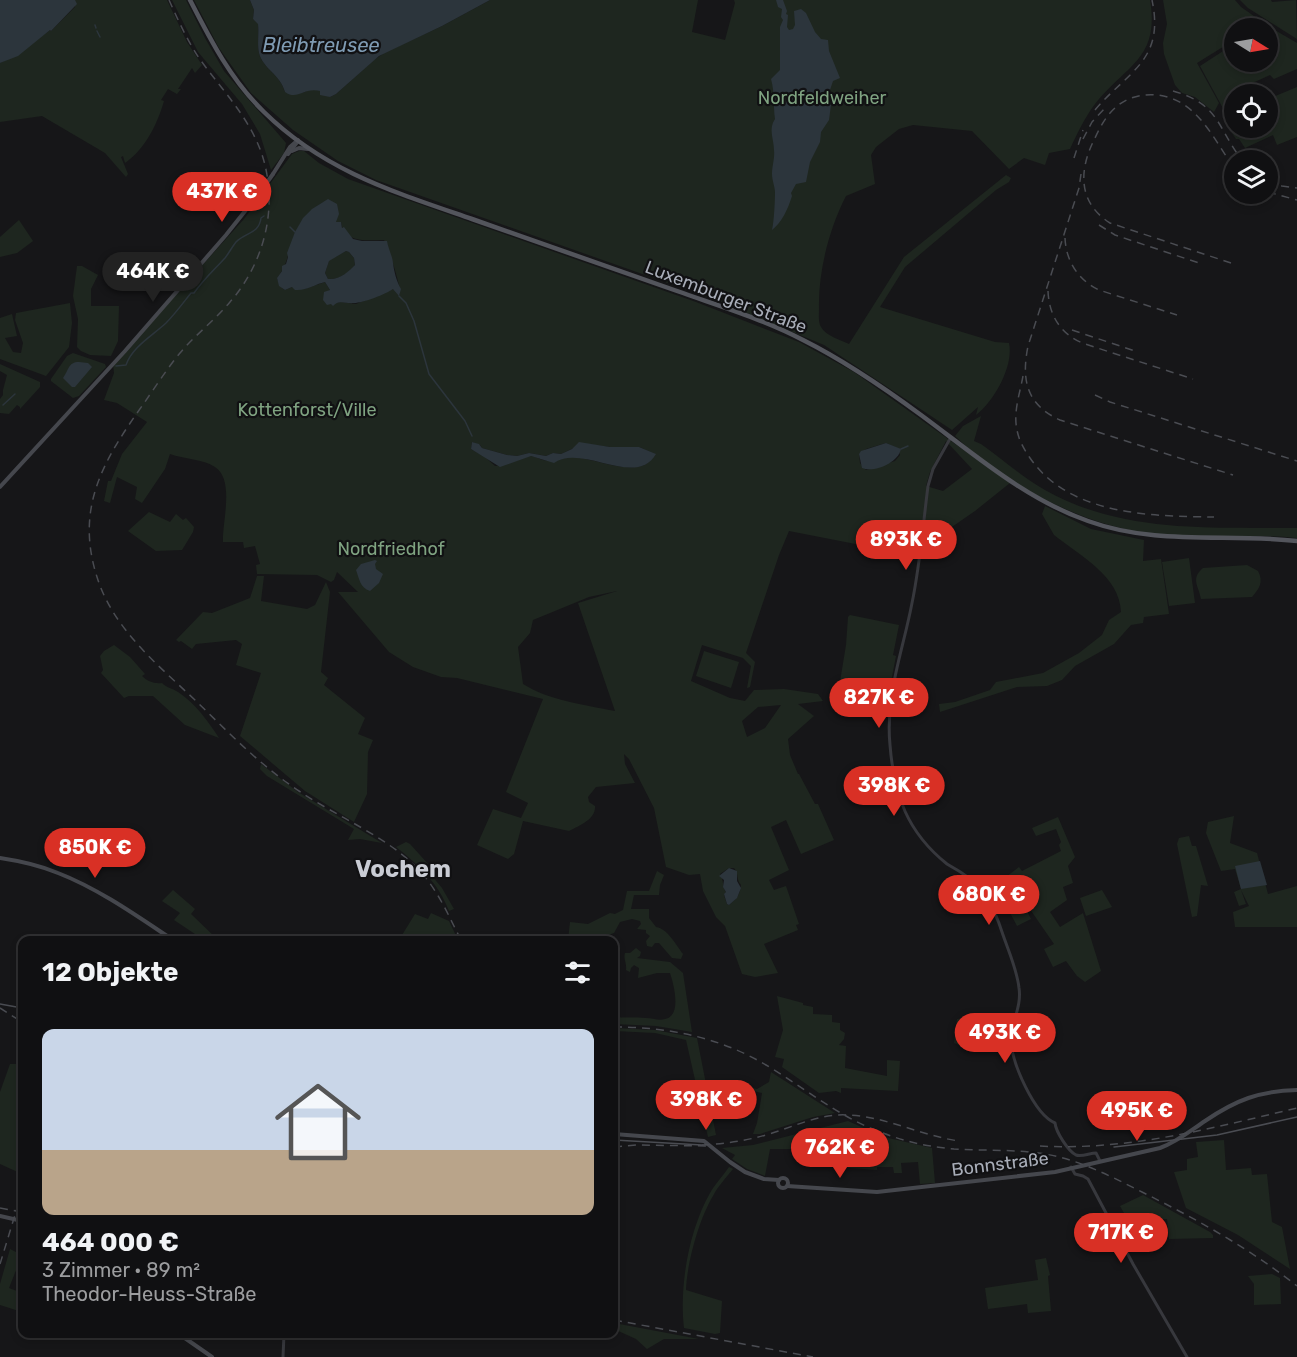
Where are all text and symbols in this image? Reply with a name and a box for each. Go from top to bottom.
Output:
north arrow [1224,18,1278,72]
map controls [1224,18,1278,204]
water label: Bleibtreusee [262,33,380,57]
button: locate [1224,84,1278,138]
park label: Nordfeldweiher [758,87,886,109]
button: layers [1224,150,1278,204]
pin: 437K € [173,172,271,223]
text: 437K € [186,179,258,203]
pin: 464K € [104,252,202,303]
street label: Luxemburger Straße [642,256,810,338]
text: 464K € [116,259,190,283]
park label: Kottenforst/Ville [237,399,377,421]
pin: 893K € [857,520,955,571]
text: 893K € [870,527,942,551]
park label: Nordfriedhof [337,538,445,560]
pin: 827K € [830,678,928,729]
text: 827K € [843,685,915,709]
pin: 398K € [845,766,943,817]
text: 398K € [858,773,930,797]
pin: 850K € [46,828,144,879]
text: 850K € [58,835,132,859]
district label: Vochem [355,855,451,883]
pin: 680K € [940,875,1038,926]
text: 680K € [952,882,1026,906]
icon: filters [561,956,594,989]
text: 12 Objekte [42,957,178,988]
pin: 493K € [956,1013,1054,1064]
text: 493K € [969,1020,1041,1044]
icon: home [264,1068,372,1176]
pin: 398K € [657,1080,755,1131]
text: 398K € [670,1087,742,1111]
pin: 495K € [1088,1091,1186,1142]
text: 495K € [1101,1098,1173,1122]
pin: 762K € [791,1128,889,1179]
text: 762K € [805,1135,875,1159]
street label: Bonnstraße [950,1147,1050,1181]
pin: 717K € [1072,1213,1170,1264]
text: 717K € [1088,1220,1154,1244]
text: 464 000 € [42,1227,179,1258]
text: 3 Zimmer · 89 m² [42,1258,200,1282]
text: Theodor-Heuss-Straße [42,1282,257,1306]

